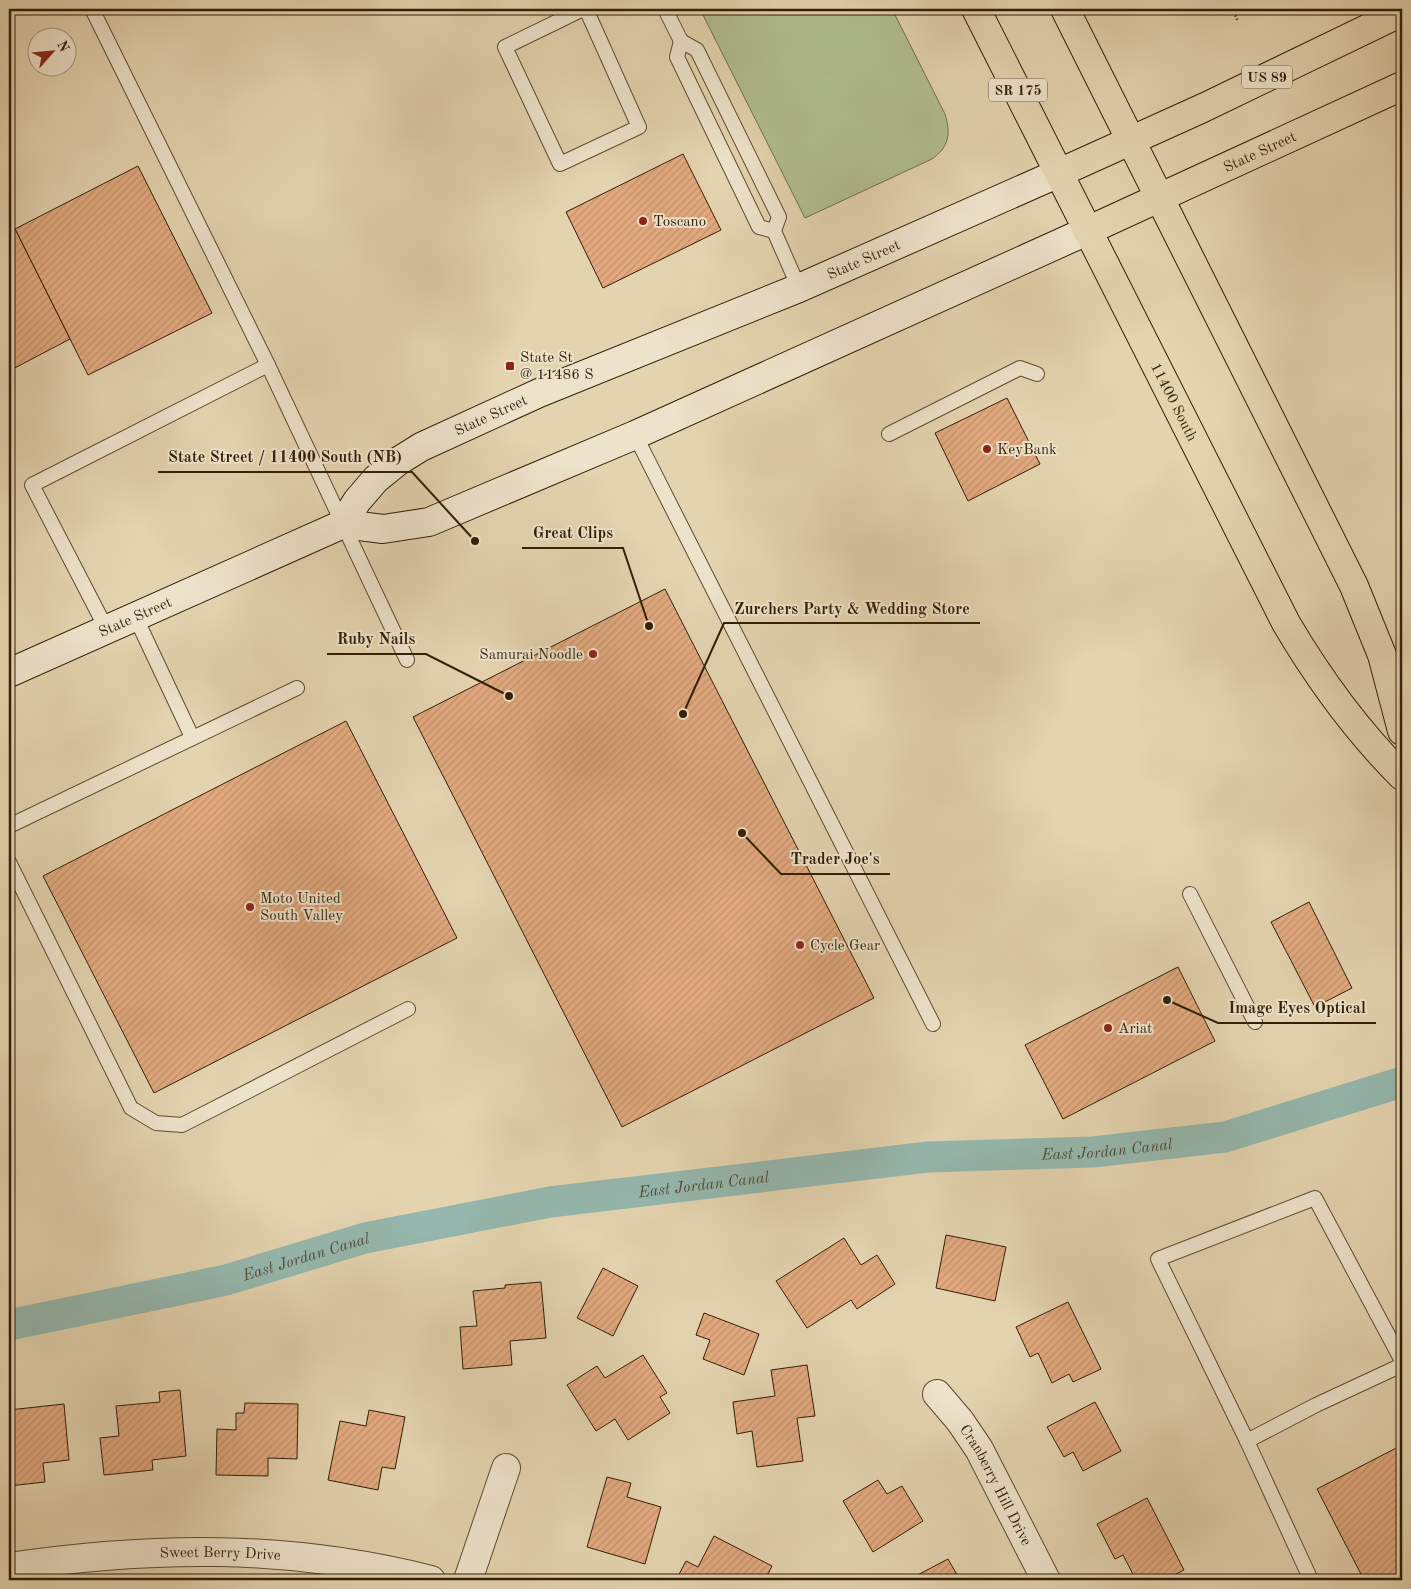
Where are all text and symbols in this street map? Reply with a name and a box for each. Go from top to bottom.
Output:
north arrow [28,28,78,78]
text: N [54,39,71,55]
road number: US 89 [1242,66,1292,88]
road number: SR 175 [989,78,1047,102]
street label: State Street [1222,130,1299,176]
marker: Toscano [637,215,649,227]
place label: Toscano [653,215,706,230]
street label: State Street [825,238,903,284]
place label: State St @ 11486 S [520,351,594,383]
marker: State St @ 11486 S [504,360,516,372]
street label: 11400 South [1147,361,1199,444]
street label: State Street [453,393,530,440]
callout: State Street / 11400 South (NB) [158,441,412,472]
marker: KeyBank [981,443,993,455]
place label: KeyBank [997,443,1057,458]
text: State Street / 11400 South (NB) [168,449,402,466]
callout: Great Clips [522,517,623,548]
text: Great Clips [533,526,613,542]
callout: Zurchers Party & Wedding Store [724,592,980,623]
street label: State Street [97,595,174,641]
text: Zurchers Party & Wedding Store [734,602,970,618]
callout: Ruby Nails [327,623,426,654]
text: Ruby Nails [337,632,415,648]
place label: Samurai Noodle [479,648,583,663]
marker: Samurai Noodle [587,648,599,660]
callout: Trader Joe's [781,843,890,874]
text: Trader Joe's [790,852,880,868]
place label: Moto United South Valley [260,892,343,924]
marker: Moto United South Valley [244,901,256,913]
marker: Cycle Gear [794,939,806,951]
place label: Cycle Gear [810,939,880,954]
callout: Image Eyes Optical [1218,992,1376,1023]
text: Image Eyes Optical [1228,1001,1366,1017]
marker: Ariat [1102,1022,1114,1034]
place label: Ariat [1118,1022,1152,1037]
water label: East Jordan Canal [1040,1137,1174,1164]
water label: East Jordan Canal [637,1170,770,1202]
water label: East Jordan Canal [240,1231,371,1285]
street label: Cranberry Hill Drive [956,1423,1033,1549]
street label: Sweet Berry Drive [159,1546,281,1564]

